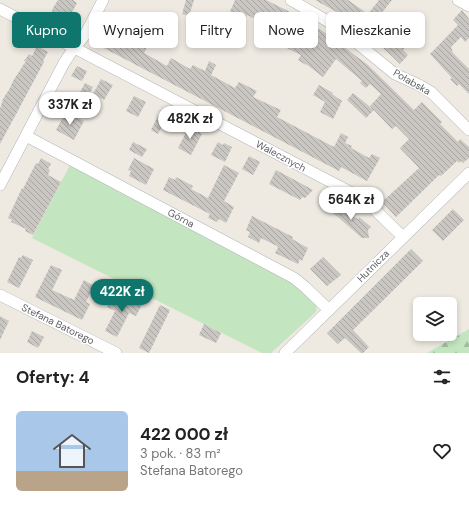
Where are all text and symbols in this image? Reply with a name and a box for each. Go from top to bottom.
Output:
chip: Kupno [12,12,81,48]
chip: Wynajem [89,12,178,48]
chip: Filtry [186,12,246,48]
chip: Nowe [254,12,318,48]
chip: Mieszkanie [326,12,425,48]
street label: Połabska [391,66,433,98]
pin: 337K zł [33,92,107,126]
text: 337K zł [48,96,92,113]
pin: 482K zł [153,106,227,140]
text: 482K zł [167,110,213,127]
street label: Walecznych [254,137,309,175]
pin: 564K zł [314,187,388,221]
text: 564K zł [328,191,374,208]
street label: Górna [165,206,197,230]
street label: Hutnicza [354,247,392,285]
pin: 422K zł [85,279,159,313]
text: 422K zł [99,283,145,300]
map controls [413,297,457,341]
button: layers [413,297,457,341]
street label: Stefana Batorego [20,301,97,347]
text: Oferty: 4 [16,366,89,388]
icon: filters [431,366,453,388]
text: 422 000 zł [140,423,228,445]
icon: home [48,427,96,475]
icon: heart [431,440,453,462]
text: 3 pok. · 83 m² [140,445,221,462]
text: Stefana Batorego [140,462,243,479]

